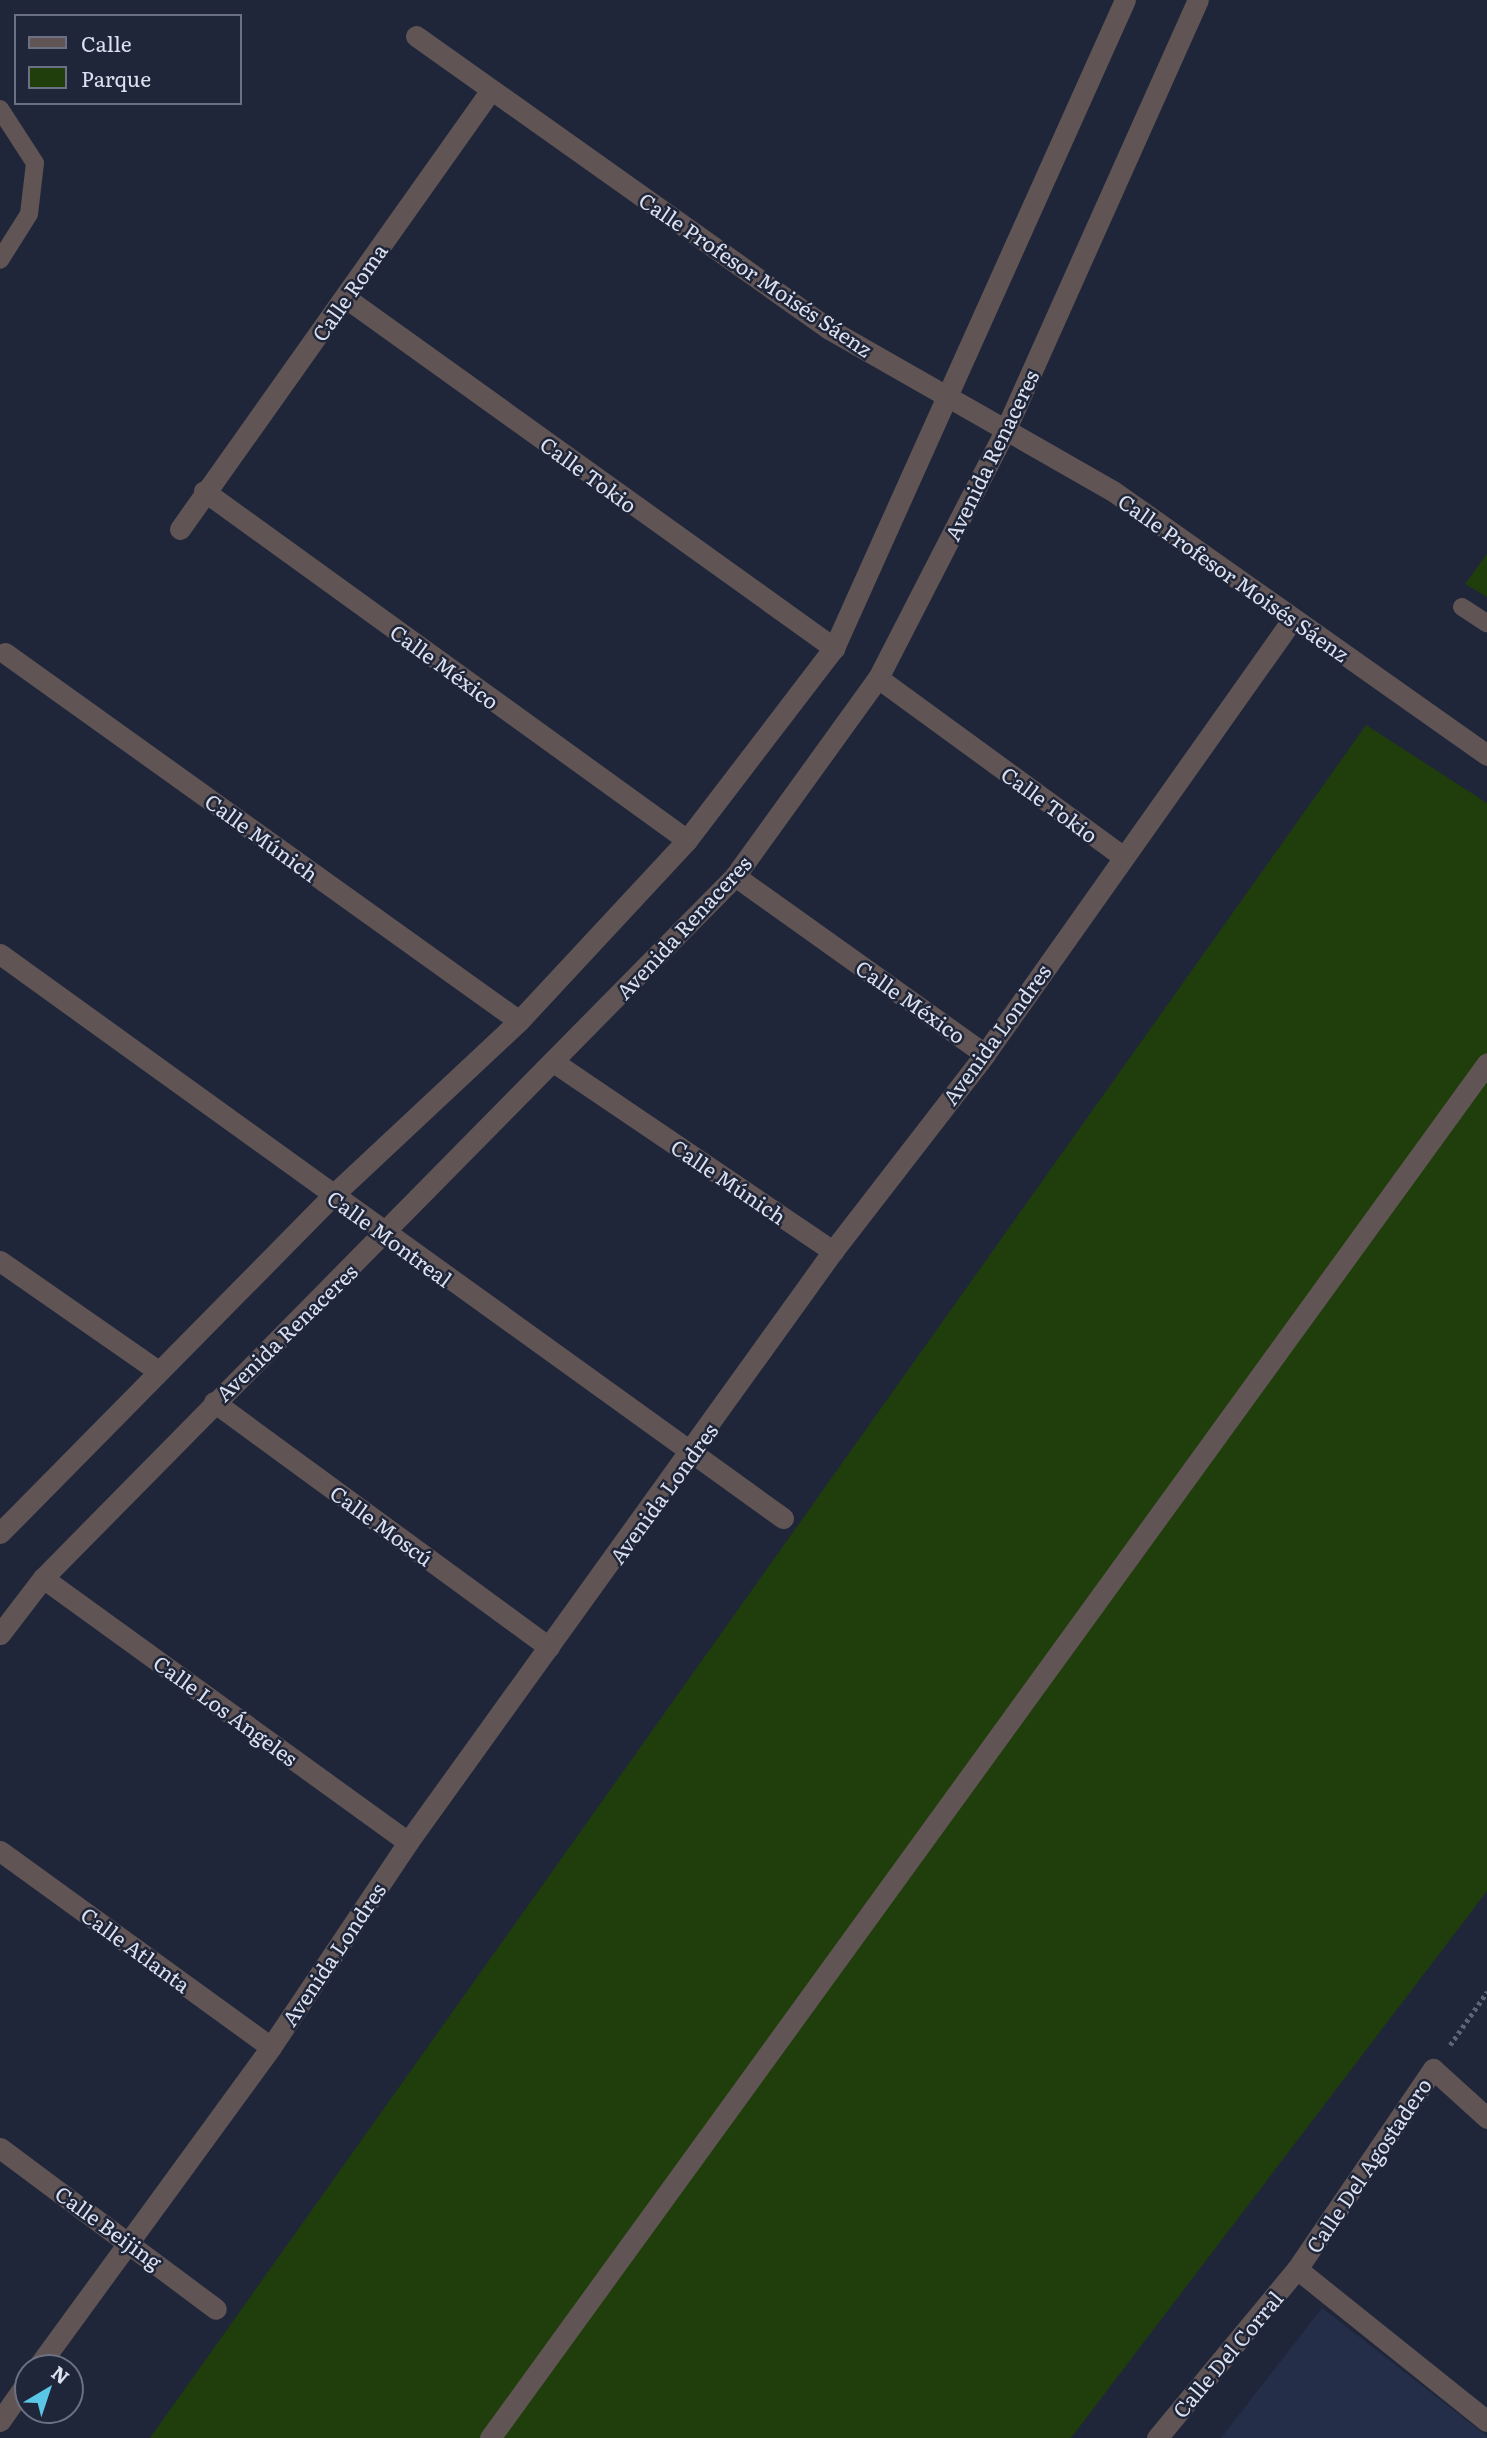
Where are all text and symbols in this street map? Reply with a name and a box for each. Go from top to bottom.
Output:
legend [14,14,242,105]
text: Calle [81,27,132,58]
text: Parque [81,62,151,93]
street label: Calle Profesor Moisés Sáenz [635,186,877,362]
street label: Calle Roma [306,238,392,346]
street label: Avenida Renaceres [939,366,1043,544]
street label: Calle Tokio [536,431,642,517]
street label: Calle Profesor Moisés Sáenz [1114,488,1354,666]
street label: Calle México [386,618,504,714]
street label: Calle Tokio [997,761,1103,847]
street label: Calle Múnich [201,788,323,886]
street label: Avenida Renaceres [610,850,756,1004]
street label: Calle México [851,954,971,1048]
street label: Avenida Londres [937,959,1055,1109]
street label: Calle Múnich [667,1133,791,1229]
street label: Calle Montreal [323,1184,457,1292]
street label: Avenida Renaceres [210,1258,362,1406]
street label: Avenida Londres [604,1418,722,1568]
street label: Calle Moscú [326,1479,438,1571]
street label: Calle Los Ángeles [149,1649,303,1771]
street label: Avenida Londres [276,1878,390,2030]
street label: Calle Atlanta [77,1901,195,1997]
street label: Calle Del Agostadero [1300,2073,1436,2257]
street label: Calle Beijing [51,2180,167,2274]
street label: Calle Del Corral [1167,2286,1287,2422]
north arrow [14,2354,84,2424]
text: N [46,2358,76,2390]

